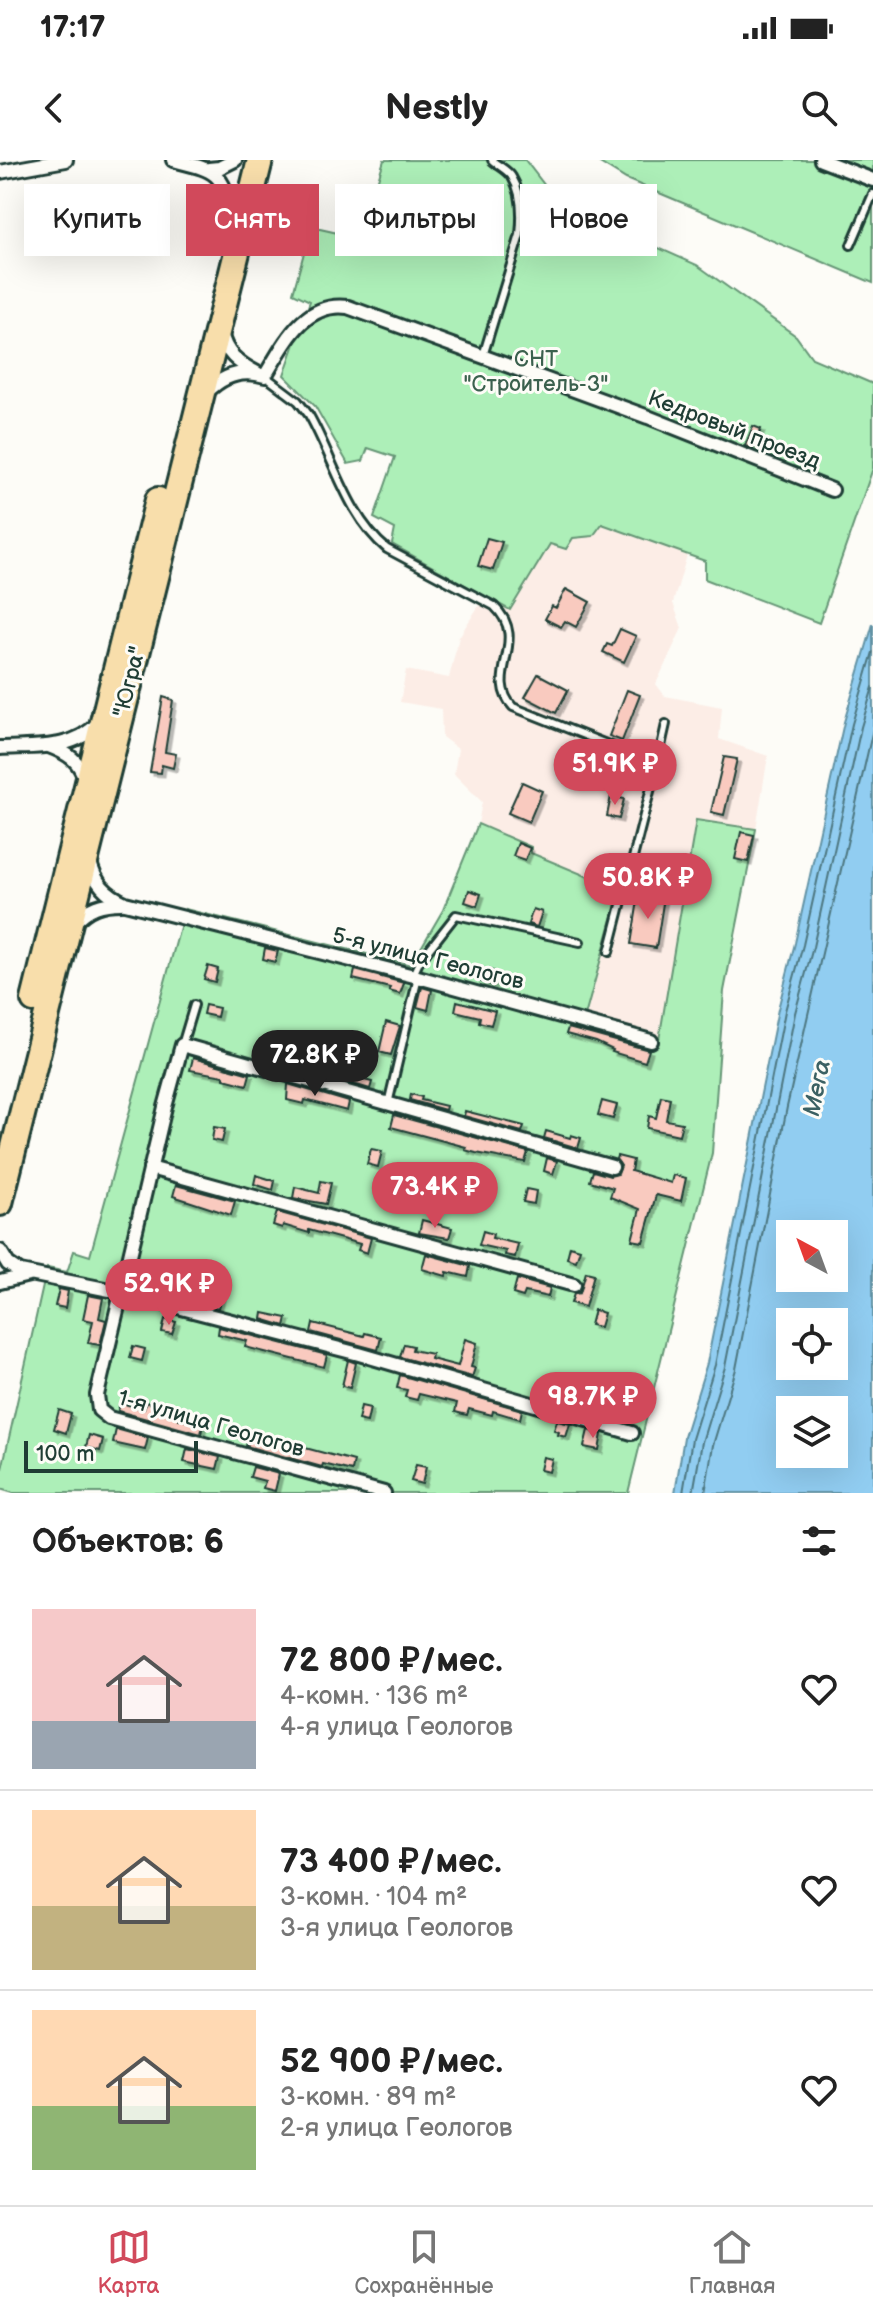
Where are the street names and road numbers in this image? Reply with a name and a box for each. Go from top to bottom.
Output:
street label: Кедровый проезд [644,385,824,475]
street label: "Югра" [108,644,152,720]
street label: 5-я улица Геологов [329,922,527,996]
street label: 1-я улица Геологов [115,1385,308,1464]

